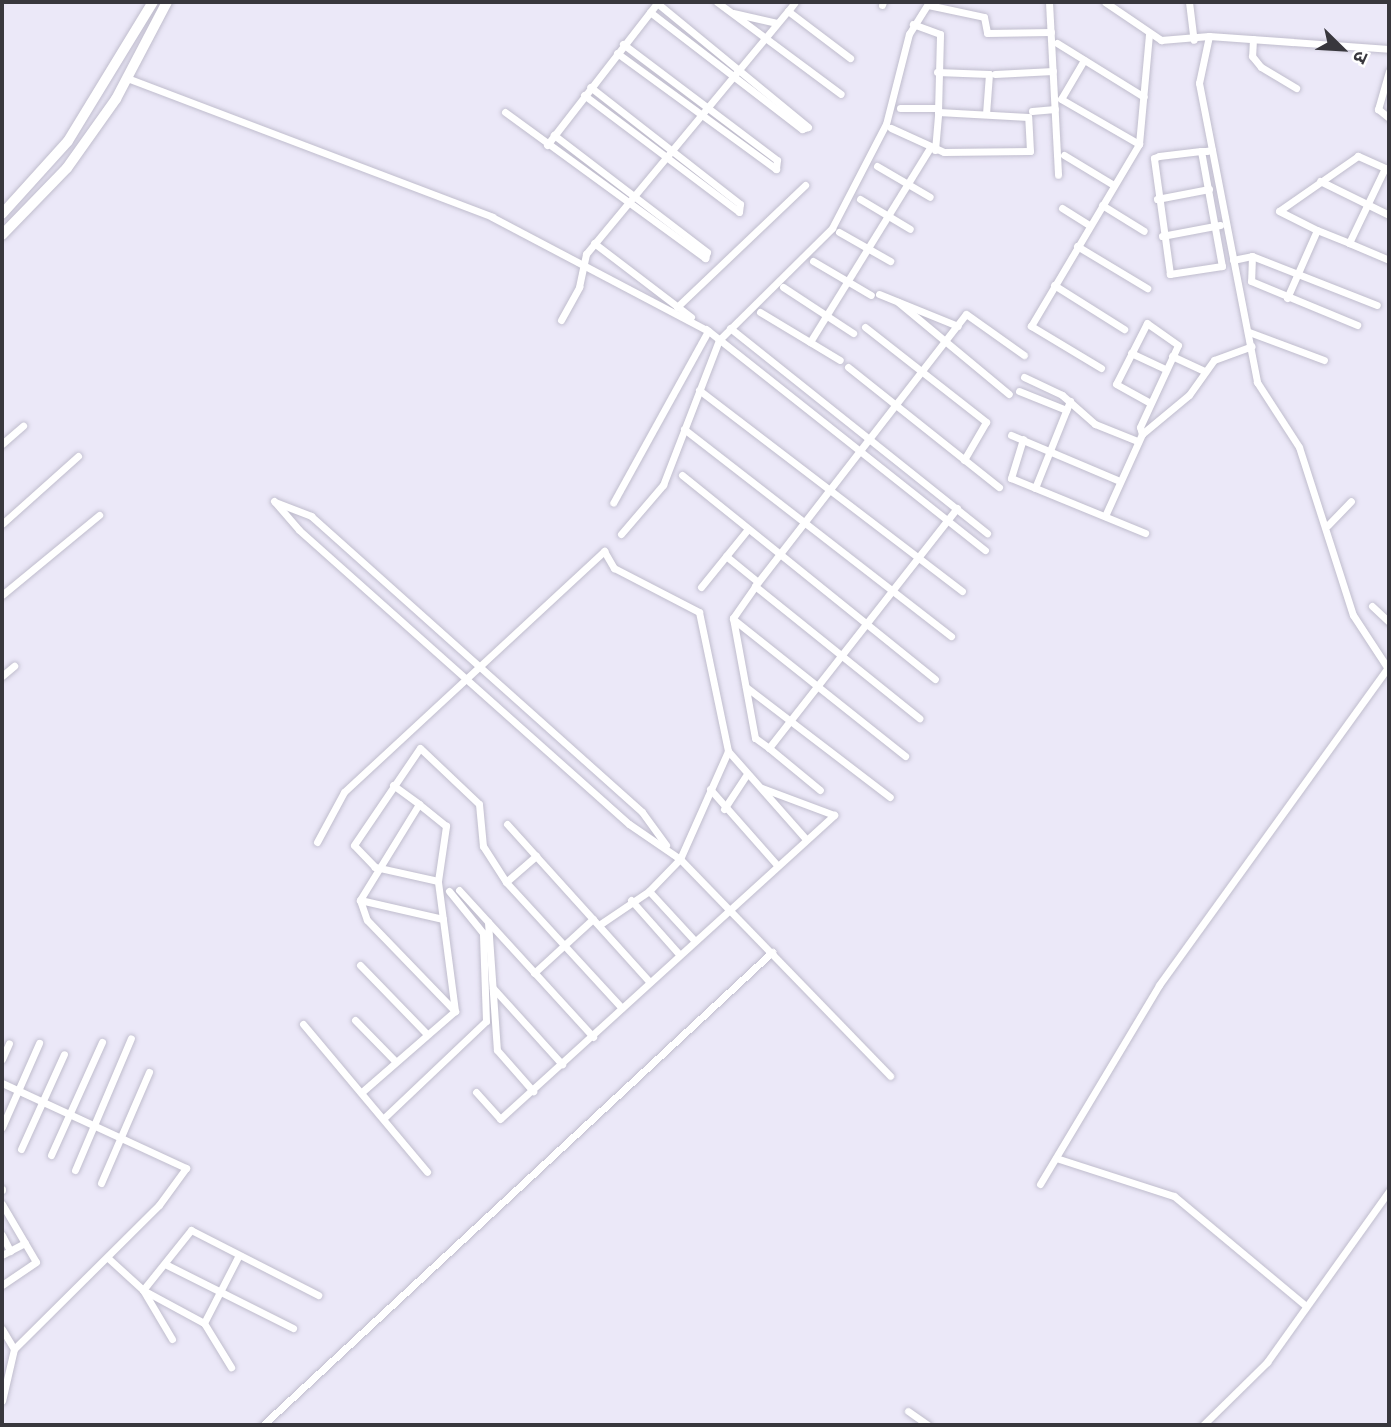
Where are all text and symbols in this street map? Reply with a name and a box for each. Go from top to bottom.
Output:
north arrow [1307,14,1377,84]
text: उ [1348,48,1374,68]

